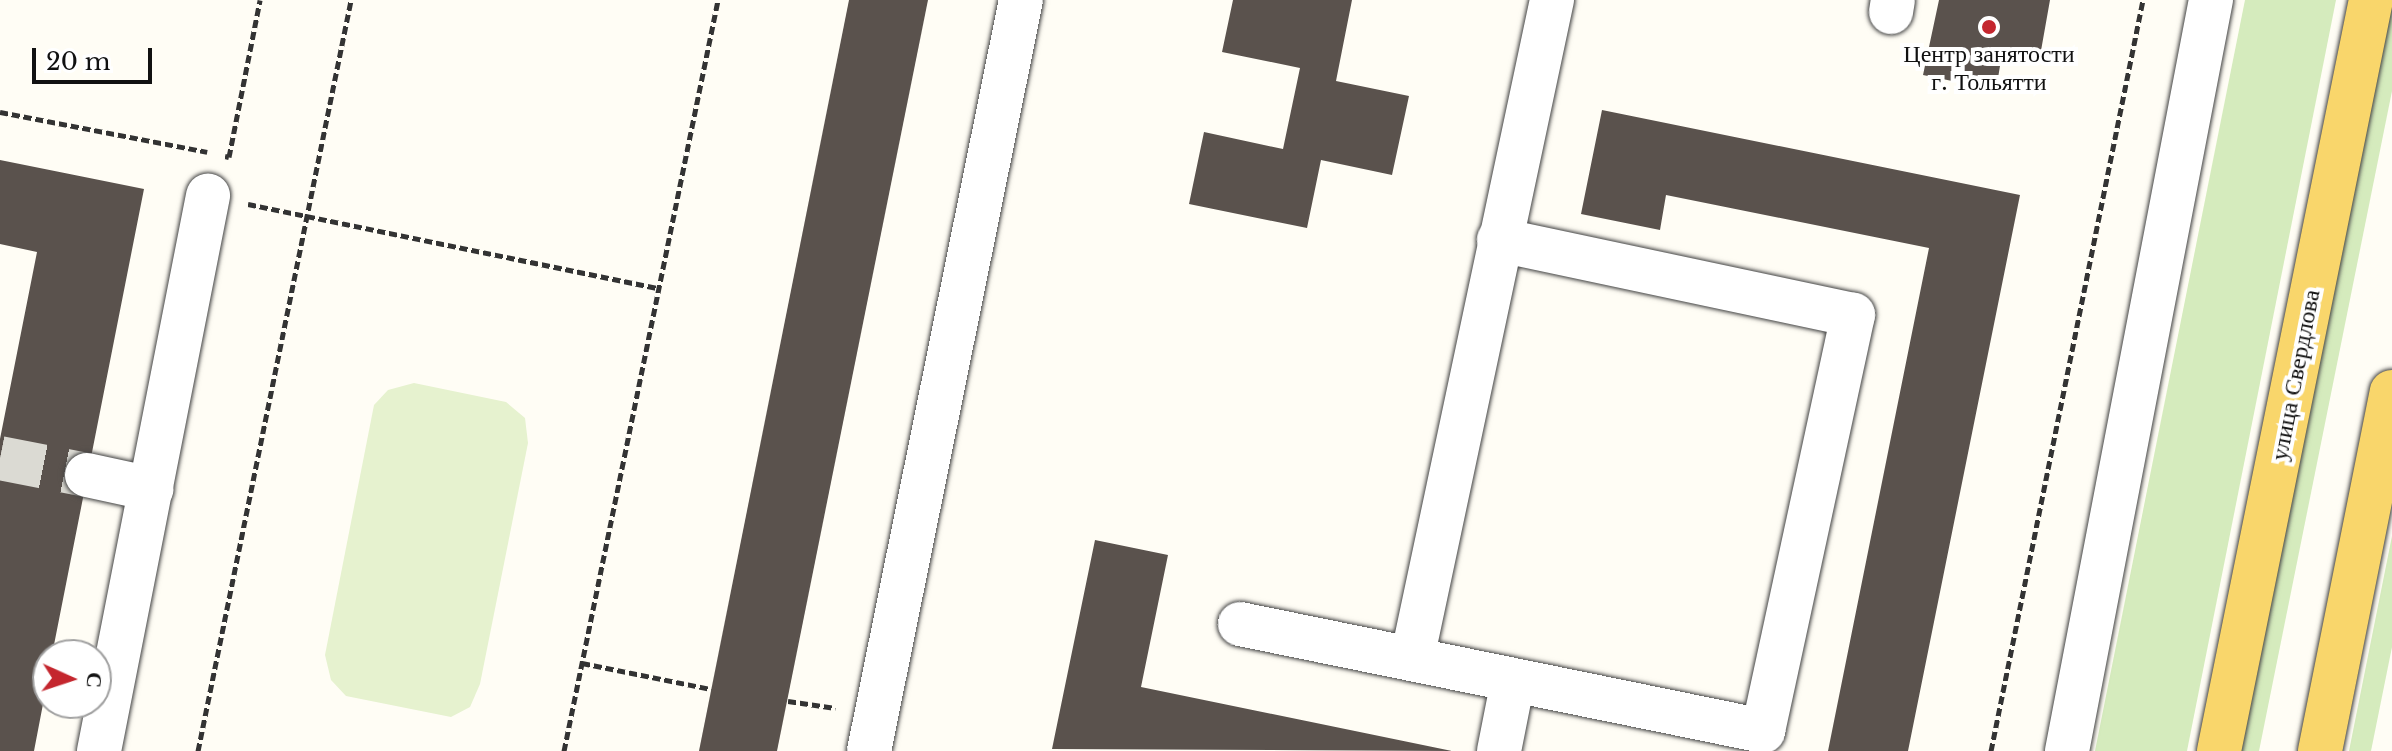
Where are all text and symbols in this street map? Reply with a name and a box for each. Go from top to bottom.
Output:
marker: Центр занятости г. Тольятти [1980,18,1998,36]
scale bar [36,32,156,82]
place label: Центр занятости г. Тольятти [1903,40,2075,96]
text: 20 m [46,47,111,76]
street label: улица Свердлова [2264,287,2326,463]
north arrow [32,639,112,719]
text: С [81,672,108,689]

